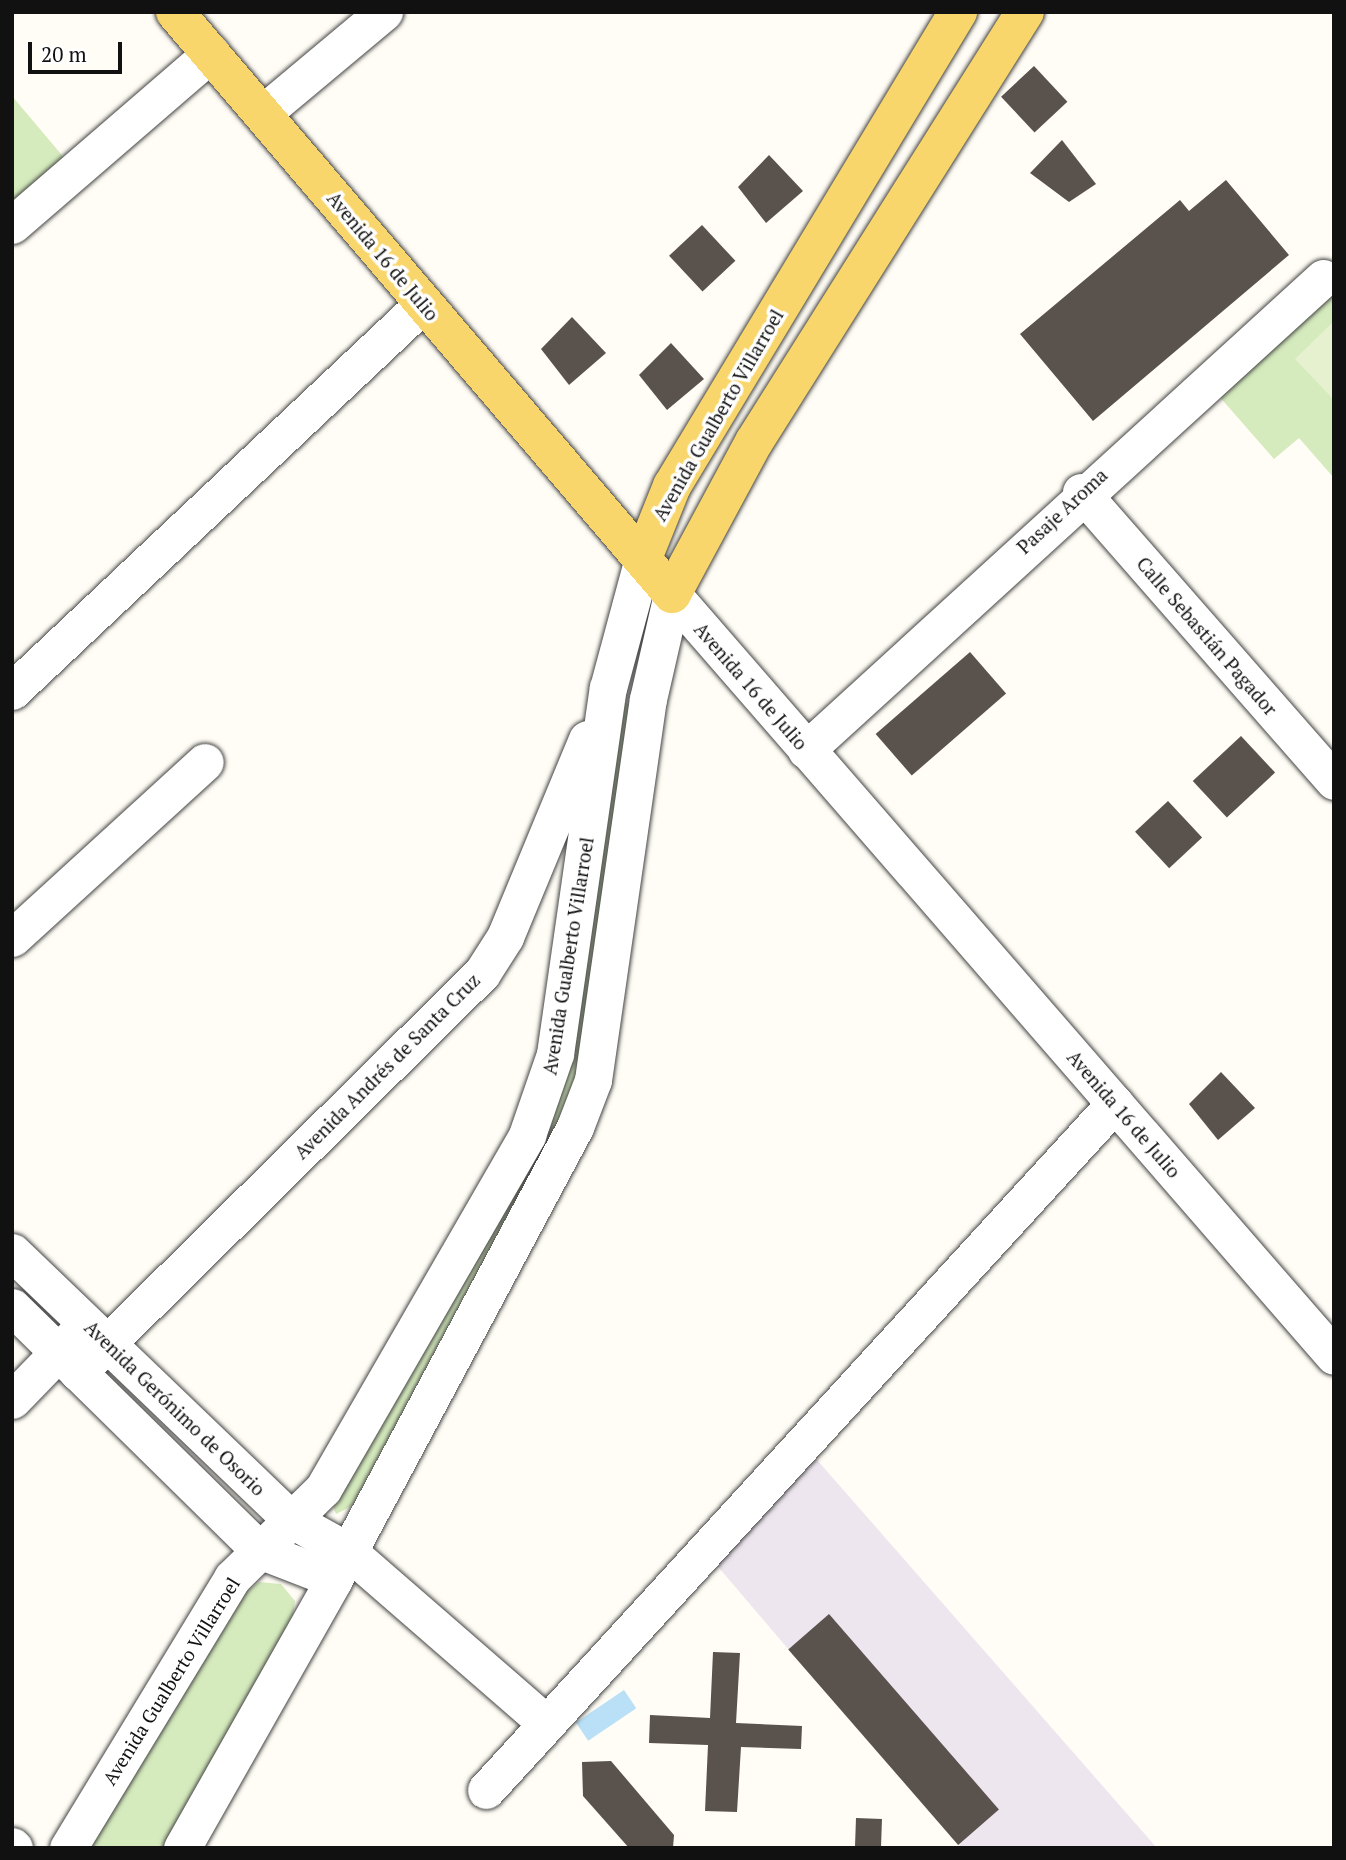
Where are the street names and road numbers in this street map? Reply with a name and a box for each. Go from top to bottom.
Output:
street label: Avenida 16 de Julio [322,187,444,325]
street label: Avenida Gualberto Villarroel [648,305,788,525]
street label: Pasaje Aroma [1012,463,1112,559]
street label: Calle Sebastián Pagador [1132,552,1282,720]
street label: Avenida 16 de Julio [690,618,812,754]
street label: Avenida Gualberto Villarroel [538,835,598,1077]
street label: Avenida Andrés de Santa Cruz [289,968,485,1164]
street label: Avenida 16 de Julio [1063,1046,1185,1182]
street label: Avenida Gerónimo de Osorio [80,1316,270,1500]
street label: Avenida Gualberto Villarroel [97,1573,245,1789]

